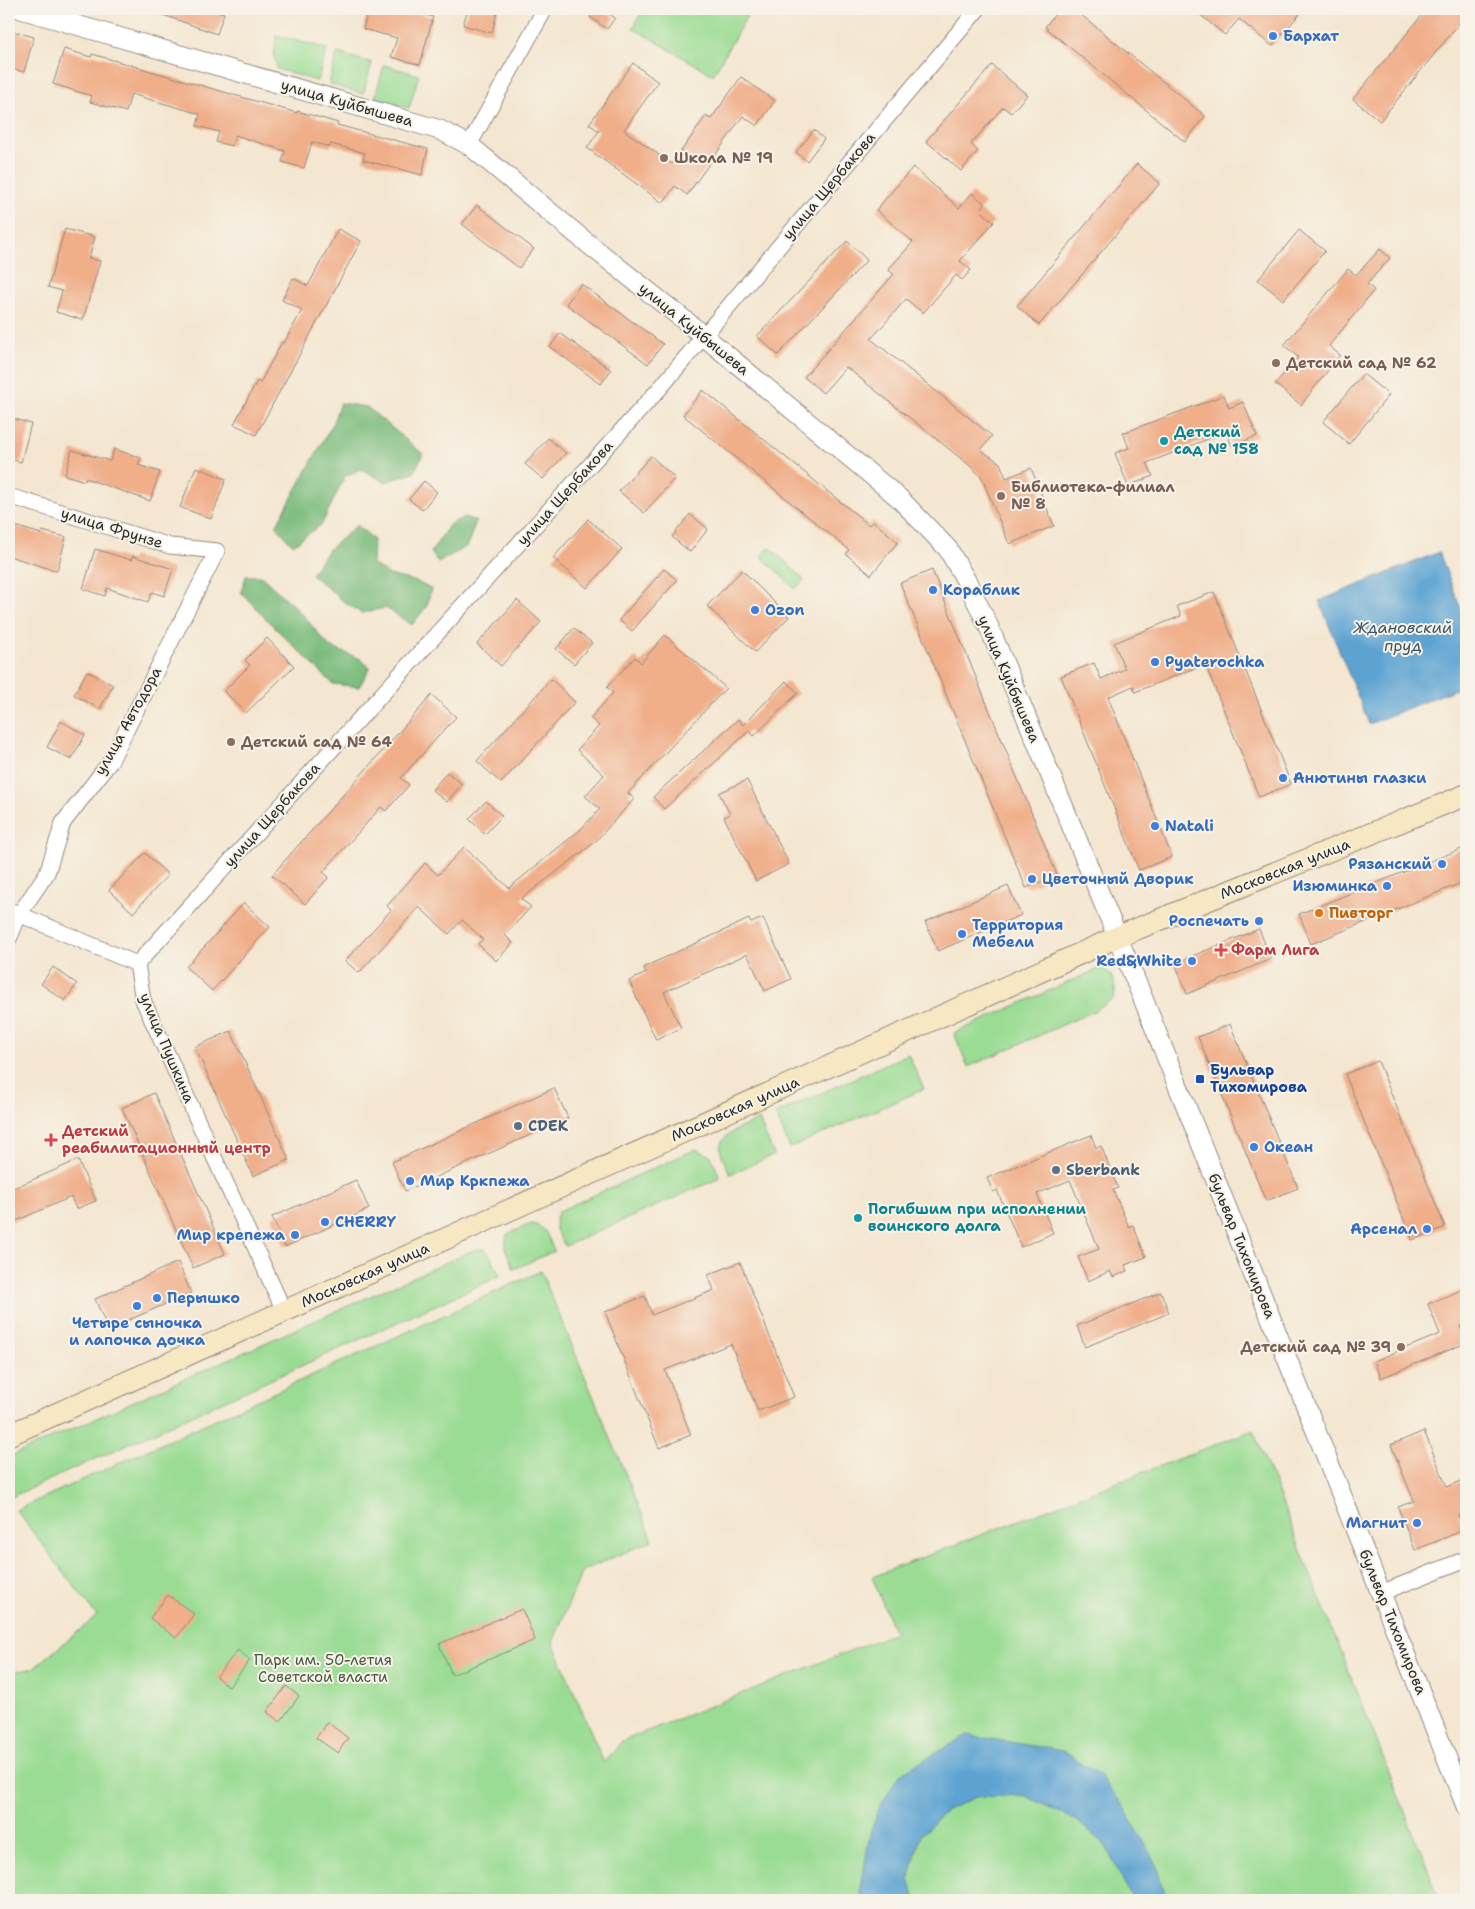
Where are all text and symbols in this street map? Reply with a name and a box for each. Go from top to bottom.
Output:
place label: Бархат [1283,26,1339,46]
marker: Бархат [1267,30,1279,42]
street label: улица Куйбышева [279,75,416,132]
street label: улица Щербакова [778,128,880,244]
place label: Школа № 19 [674,148,773,168]
marker: Школа № 19 [658,152,670,164]
street label: улица Куйбышева [635,278,754,380]
place label: Детский сад № 62 [1286,353,1437,373]
marker: Детский сад № 62 [1270,357,1282,369]
place label: Детский сад № 158 [1174,422,1259,459]
marker: Детский сад № 158 [1158,435,1170,447]
street label: улица Щербакова [513,436,618,550]
place label: Библиотека-филиал № 8 [1011,477,1175,514]
marker: Библиотека-филиал № 8 [995,490,1007,502]
street label: улица Фрунзе [59,503,165,553]
place label: Кораблик [943,580,1021,600]
marker: Кораблик [927,584,939,596]
place label: Ozon [765,600,805,620]
marker: Ozon [749,604,761,616]
street label: улица Куйбышева [973,612,1045,746]
water label: Ждановский пруд [1353,617,1452,656]
place label: Pyaterochka [1165,652,1265,672]
marker: Pyaterochka [1149,656,1161,668]
street label: улица Автодора [90,663,166,779]
place label: Детский сад № 64 [241,732,392,752]
marker: Детский сад № 64 [225,736,237,748]
street label: улица Щербакова [220,758,325,872]
place label: Анютины глазки [1293,768,1427,788]
marker: Анютины глазки [1277,772,1289,784]
place label: Natali [1165,816,1214,836]
marker: Natali [1149,820,1161,832]
street label: Московская улица [1217,834,1354,904]
place label: Рязанский [1348,854,1433,874]
marker: Рязанский [1436,858,1448,870]
place label: Цветочный Дворик [1042,869,1194,889]
marker: Цветочный Дворик [1026,873,1038,885]
place label: Изюминка [1293,876,1378,896]
marker: Изюминка [1381,880,1393,892]
place label: Пивторг [1329,903,1394,923]
marker: Пивторг [1313,907,1325,919]
place label: Роспечать [1169,911,1249,931]
place label: Территория Мебели [972,915,1063,952]
marker: Роспечать [1253,915,1265,927]
marker: Территория Мебели [956,928,968,940]
place label: Фарм Лига [1231,940,1320,960]
marker: Фарм Лига [1215,944,1227,956]
place label: Red&White [1096,951,1182,971]
marker: Red&White [1186,955,1198,967]
street label: улица Пушкина [135,990,199,1107]
place label: Бульвар Тихомирова [1210,1060,1308,1097]
street label: Московская улица [668,1071,803,1146]
marker: Бульвар Тихомирова [1194,1073,1206,1085]
place label: CDEK [528,1116,569,1136]
marker: CDEK [512,1120,524,1132]
place label: Детский реабилитационный центр [62,1121,271,1158]
marker: Детский реабилитационный центр [44,1133,58,1147]
place label: Океан [1264,1137,1313,1157]
marker: Океан [1248,1141,1260,1153]
place label: Sberbank [1066,1160,1140,1180]
marker: Sberbank [1050,1164,1062,1176]
street label: бульвар Тихомирова [1204,1170,1281,1322]
place label: Мир Кркпежа [420,1171,530,1191]
marker: Мир Кркпежа [404,1175,416,1187]
place label: Погибшим при исполнении воинского долга [868,1199,1086,1236]
place label: CHERRY [335,1212,397,1232]
marker: Погибшим при исполнении воинского долга [852,1212,864,1224]
marker: CHERRY [319,1216,331,1228]
place label: Арсенал [1350,1219,1417,1239]
marker: Арсенал [1421,1223,1433,1235]
place label: Мир крепежа [177,1225,286,1245]
marker: Мир крепежа [289,1229,301,1241]
street label: Московская улица [298,1237,433,1312]
place label: Перышко [167,1288,240,1308]
marker: Перышко [151,1292,163,1304]
marker: Четыре сыночка и лапочка дочка [131,1300,143,1312]
place label: Четыре сыночка и лапочка дочка [69,1313,206,1350]
place label: Детский сад № 39 [1240,1337,1391,1357]
marker: Детский сад № 39 [1395,1341,1407,1353]
place label: Магнит [1346,1513,1407,1533]
marker: Магнит [1411,1517,1423,1529]
street label: бульвар Тихомирова [1355,1546,1432,1698]
park label: Парк им. 50-летия Советской власти [254,1650,392,1687]

